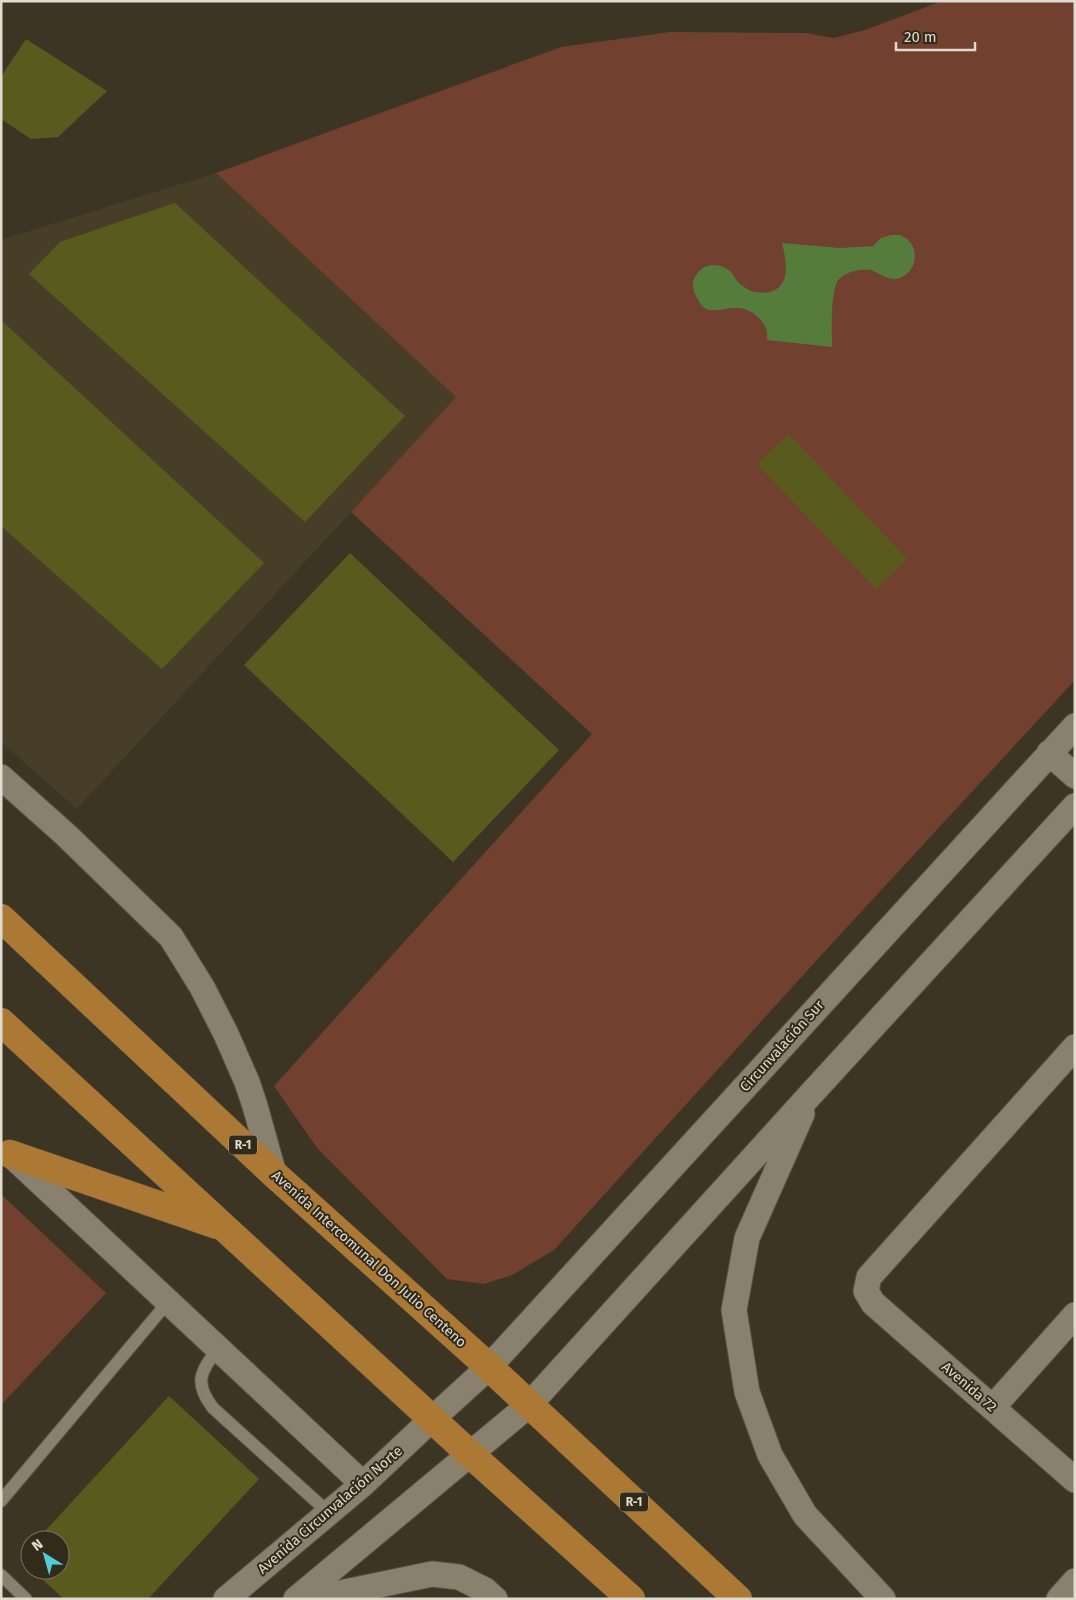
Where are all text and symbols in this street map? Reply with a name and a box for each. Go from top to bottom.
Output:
scale bar [896,20,975,52]
text: 20 m [904,28,937,46]
street label: Circunvalación Sur [736,996,828,1095]
road number: R-1 [229,1136,257,1154]
street label: Avenida Intercomunal Don Julio Centeno [268,1167,470,1351]
street label: Avenida 72 [938,1359,1000,1416]
street label: Avenida Circunvalación Norte [254,1443,406,1577]
road number: R-1 [620,1492,648,1511]
north arrow [20,1530,70,1580]
text: N [29,1535,46,1555]

